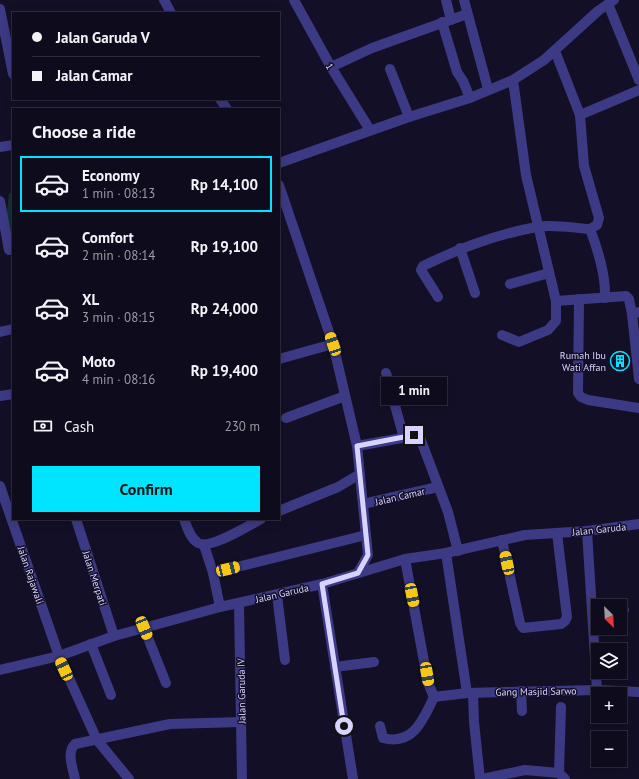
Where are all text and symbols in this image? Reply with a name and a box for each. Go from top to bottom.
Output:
text: Jalan Garuda V [56,28,150,47]
street label: 1 [323,61,337,72]
text: Jalan Camar [56,66,133,85]
text: Choose a ride [32,120,136,143]
icon: car [34,166,70,202]
text: Economy [82,166,140,185]
text: Rp 14,100 [191,175,258,194]
text: 1 min · 08:13 [82,185,155,202]
icon: car [34,228,70,264]
text: Comfort [82,228,134,247]
text: Rp 19,100 [191,237,258,256]
text: 2 min · 08:14 [82,247,155,264]
icon: car [34,290,70,326]
text: XL [82,290,99,309]
text: Rp 24,000 [191,299,258,318]
text: 3 min · 08:15 [82,309,155,326]
car [323,331,343,357]
place label: Rumah Ibu Wati Affan [560,349,606,374]
building icon: Rumah Ibu Wati Affan [609,350,631,372]
icon: car [34,352,70,388]
text: Moto [82,352,115,371]
text: Rp 19,400 [191,361,258,380]
text: 4 min · 08:16 [82,371,155,388]
callout: 1 min [381,377,447,405]
text: 1 min [398,382,430,399]
icon: cash [32,415,54,437]
text: Cash [64,417,94,436]
text: 230 m [225,418,260,435]
route end [405,426,423,444]
button: Confirm [32,466,260,512]
street label: Jalan Camar [373,484,427,509]
street label: Jalan Garuda [570,520,627,539]
street label: Jalan Rajawali [14,544,46,606]
street label: Jalan Merpati [79,548,109,607]
car [499,550,515,576]
car [215,560,241,578]
street label: Jalan Garuda [253,581,310,606]
car [404,582,420,608]
north arrow [591,599,627,635]
map controls [591,599,627,767]
car [134,615,154,641]
button: layers [591,643,627,679]
car [53,656,75,682]
street label: Jalan Garuda IV [234,658,249,725]
car [419,661,435,687]
street label: Gang Masjid Sarwo [495,684,577,699]
button: + [591,687,627,723]
route start [335,717,353,735]
button: − [591,731,627,767]

